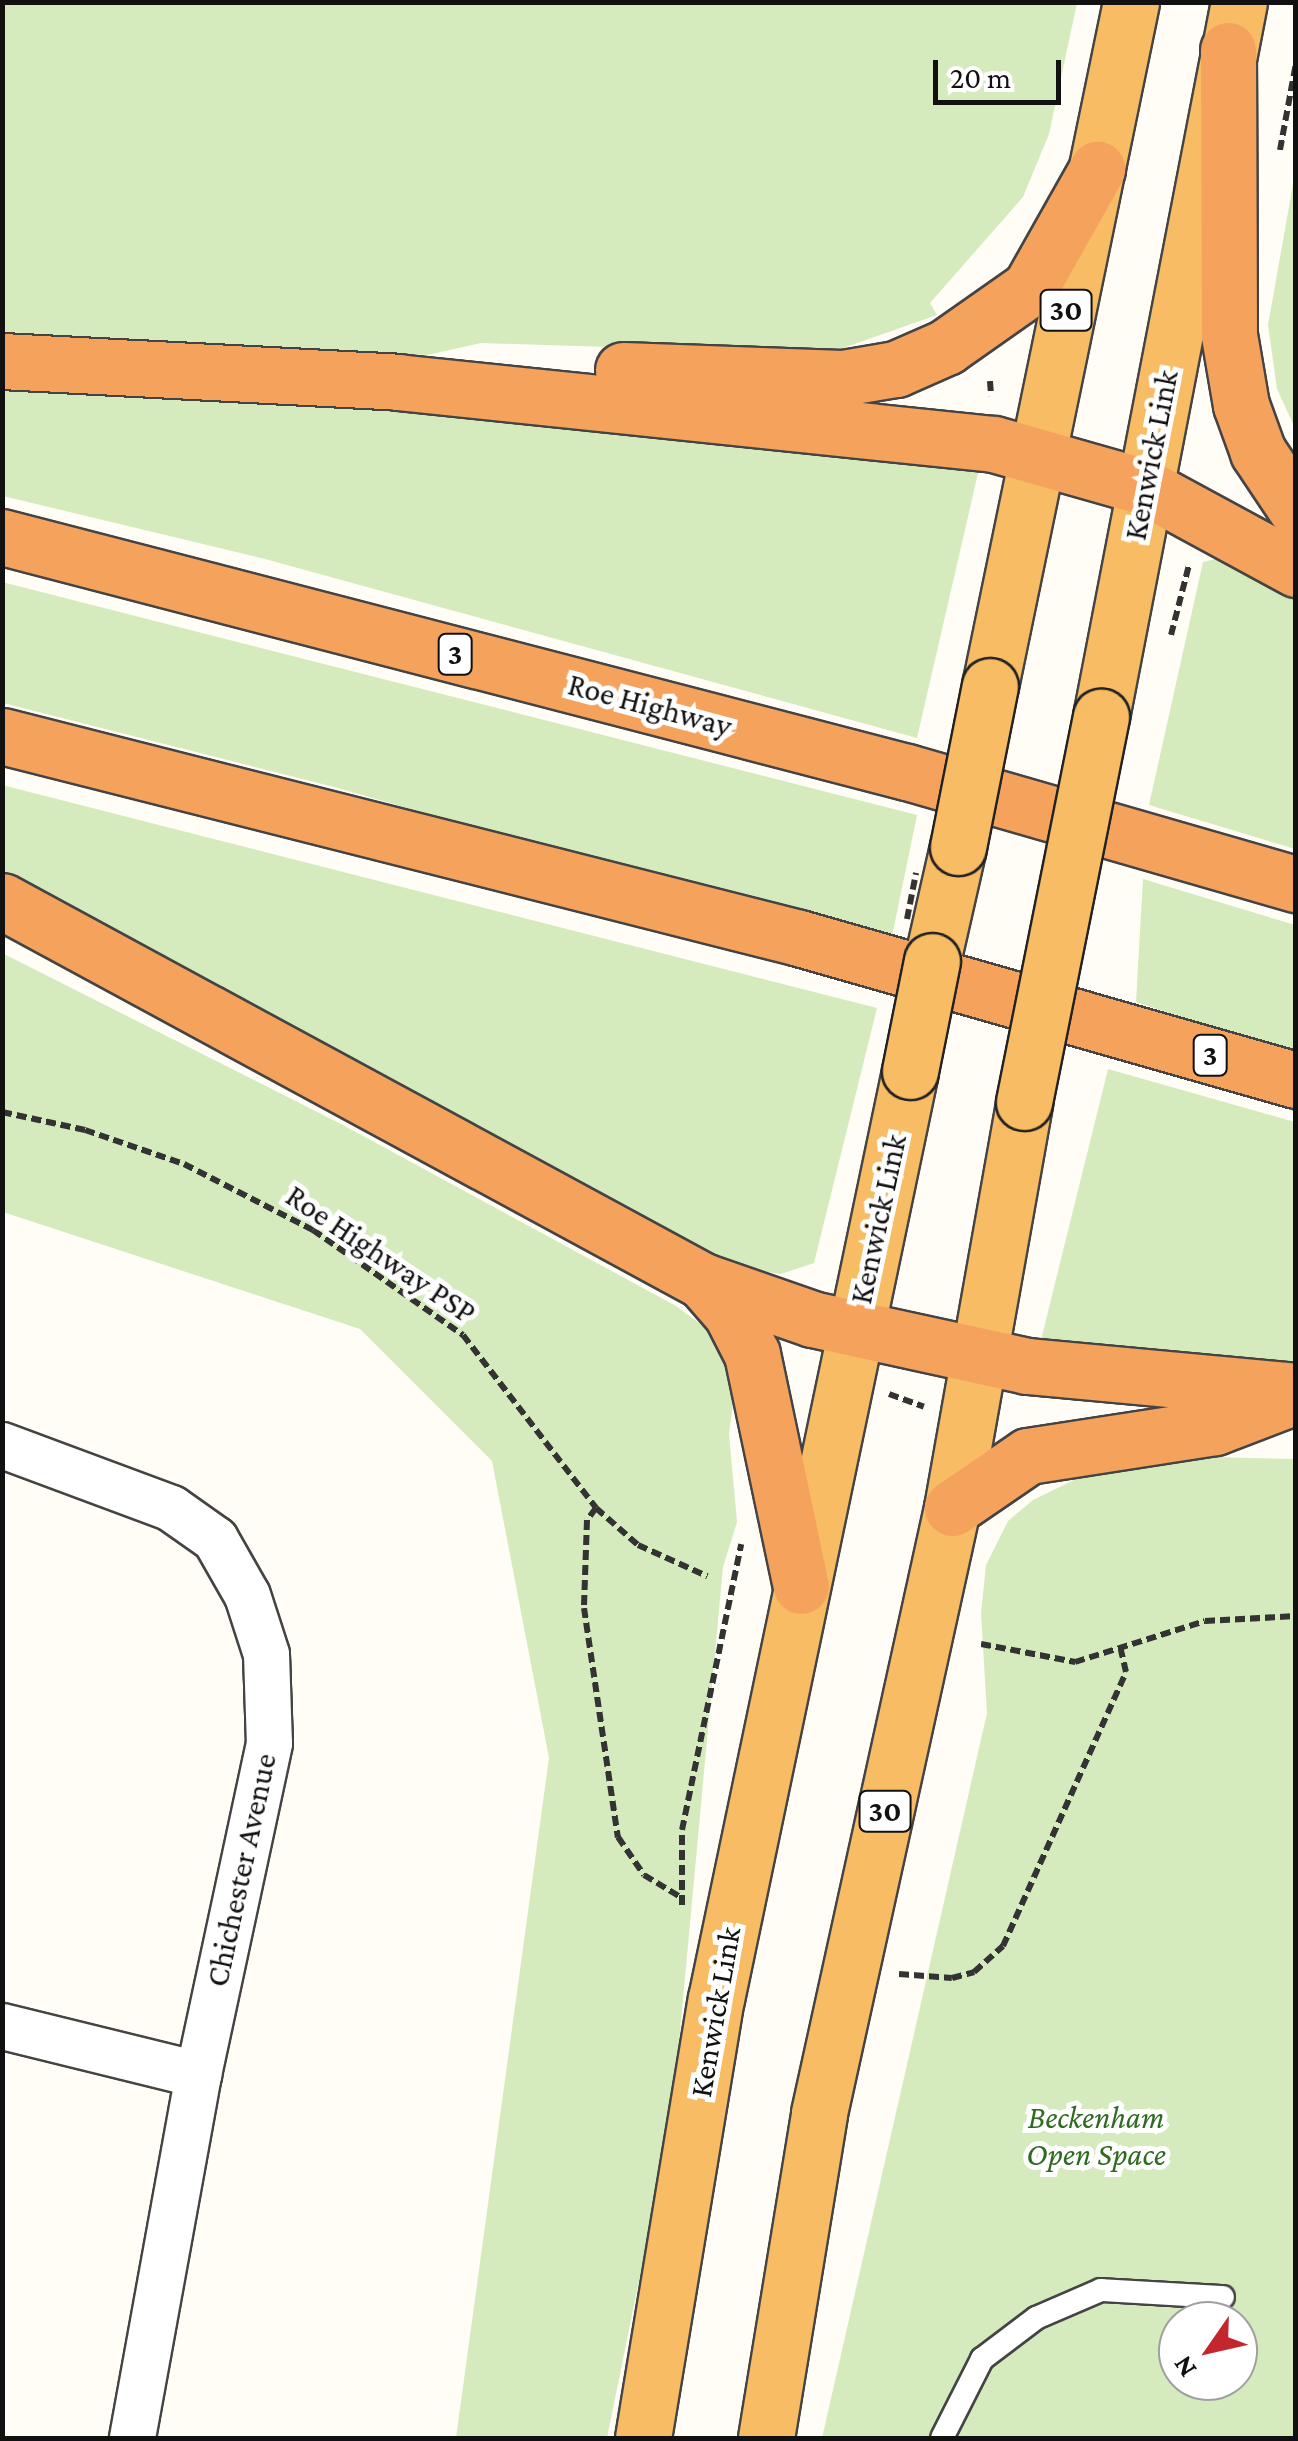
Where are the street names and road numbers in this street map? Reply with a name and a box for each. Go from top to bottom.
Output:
road number: 30 [1038,285,1094,335]
street label: Kenwick Link [1116,367,1186,543]
road number: 3 [438,629,472,679]
street label: Roe Highway [564,665,736,745]
road number: 3 [1192,1030,1228,1080]
street label: Kenwick Link [841,1131,915,1307]
street label: Roe Highway PSP [279,1176,483,1332]
street label: Chichester Avenue [198,1750,284,1990]
road number: 30 [858,1786,912,1836]
street label: Kenwick Link [681,1924,749,2100]

